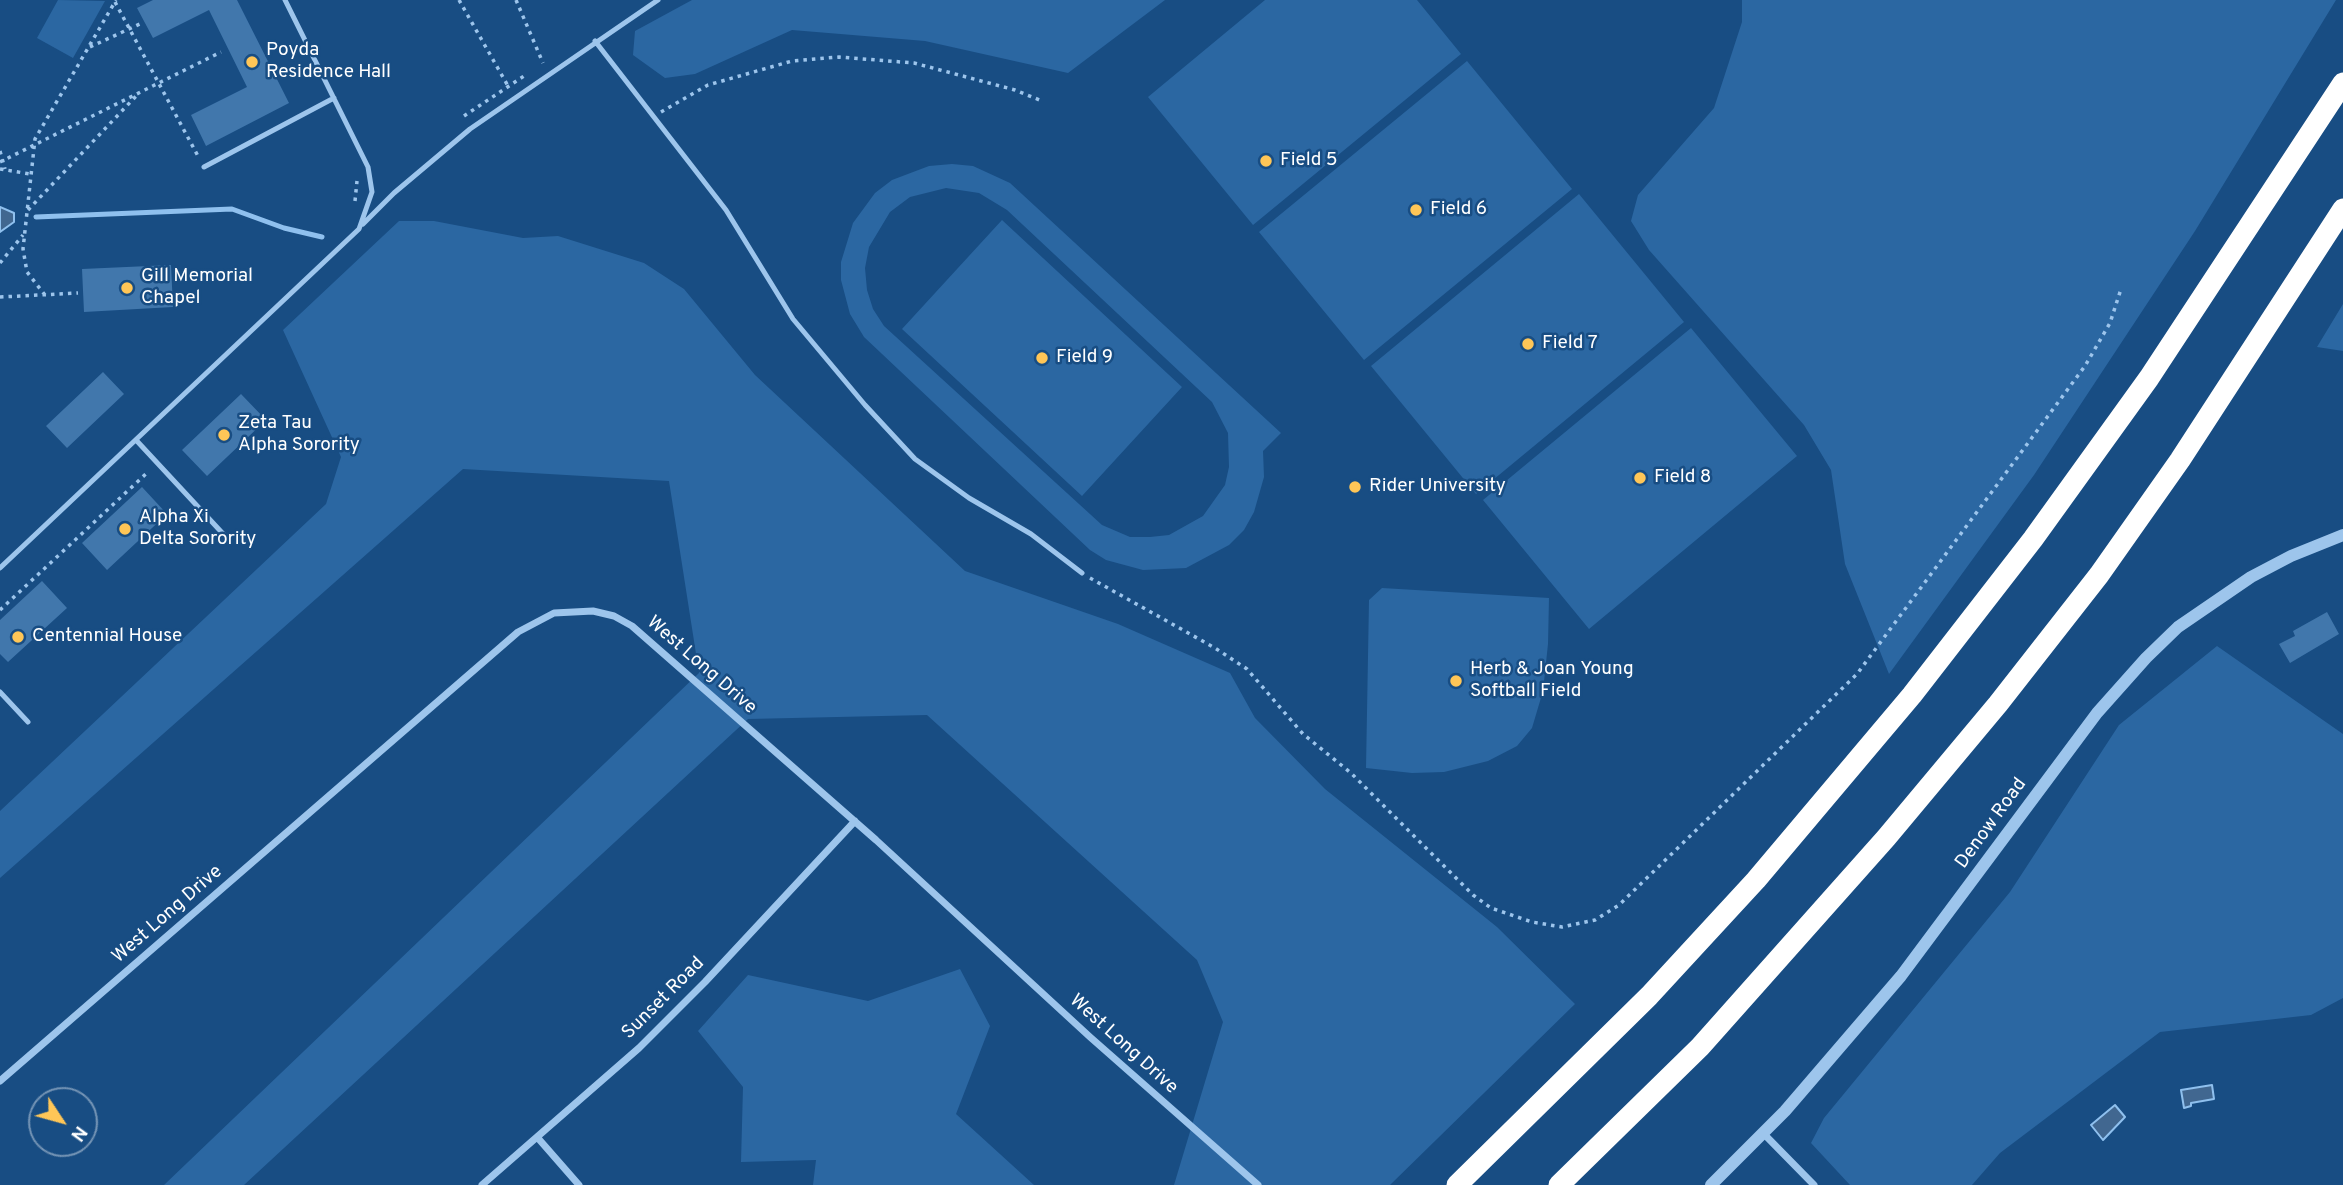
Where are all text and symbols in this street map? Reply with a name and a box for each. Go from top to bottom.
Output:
place label: Poyda Residence Hall [266,40,391,84]
marker: Poyda Residence Hall [244,54,260,70]
place label: Field 5 [1280,150,1338,172]
marker: Field 5 [1258,153,1274,169]
place label: Field 6 [1430,199,1487,221]
marker: Field 6 [1408,202,1424,218]
place label: Gill Memorial Chapel [141,266,253,310]
marker: Gill Memorial Chapel [119,280,135,296]
place label: Field 7 [1542,333,1598,355]
marker: Field 7 [1520,336,1536,352]
place label: Field 9 [1056,347,1113,369]
marker: Field 9 [1034,350,1050,366]
place label: Zeta Tau Alpha Sorority [238,413,360,457]
marker: Zeta Tau Alpha Sorority [216,427,232,443]
place label: Field 8 [1654,467,1711,489]
marker: Field 8 [1632,470,1648,486]
place label: Rider University [1369,476,1506,498]
marker: Rider University [1347,479,1363,495]
place label: Alpha Xi Delta Sorority [139,507,256,551]
marker: Alpha Xi Delta Sorority [117,521,133,537]
street label: West Long Drive [641,612,761,720]
place label: Centennial House [32,626,182,648]
marker: Centennial House [10,629,26,645]
place label: Herb & Joan Young Softball Field [1470,659,1634,703]
marker: Herb & Joan Young Softball Field [1448,673,1464,689]
street label: Denow Road [1951,774,2033,874]
street label: West Long Drive [108,861,228,969]
street label: Sunset Road [618,953,710,1045]
street label: West Long Drive [1064,990,1182,1100]
north arrow [28,1087,98,1157]
text: N [65,1121,92,1146]

